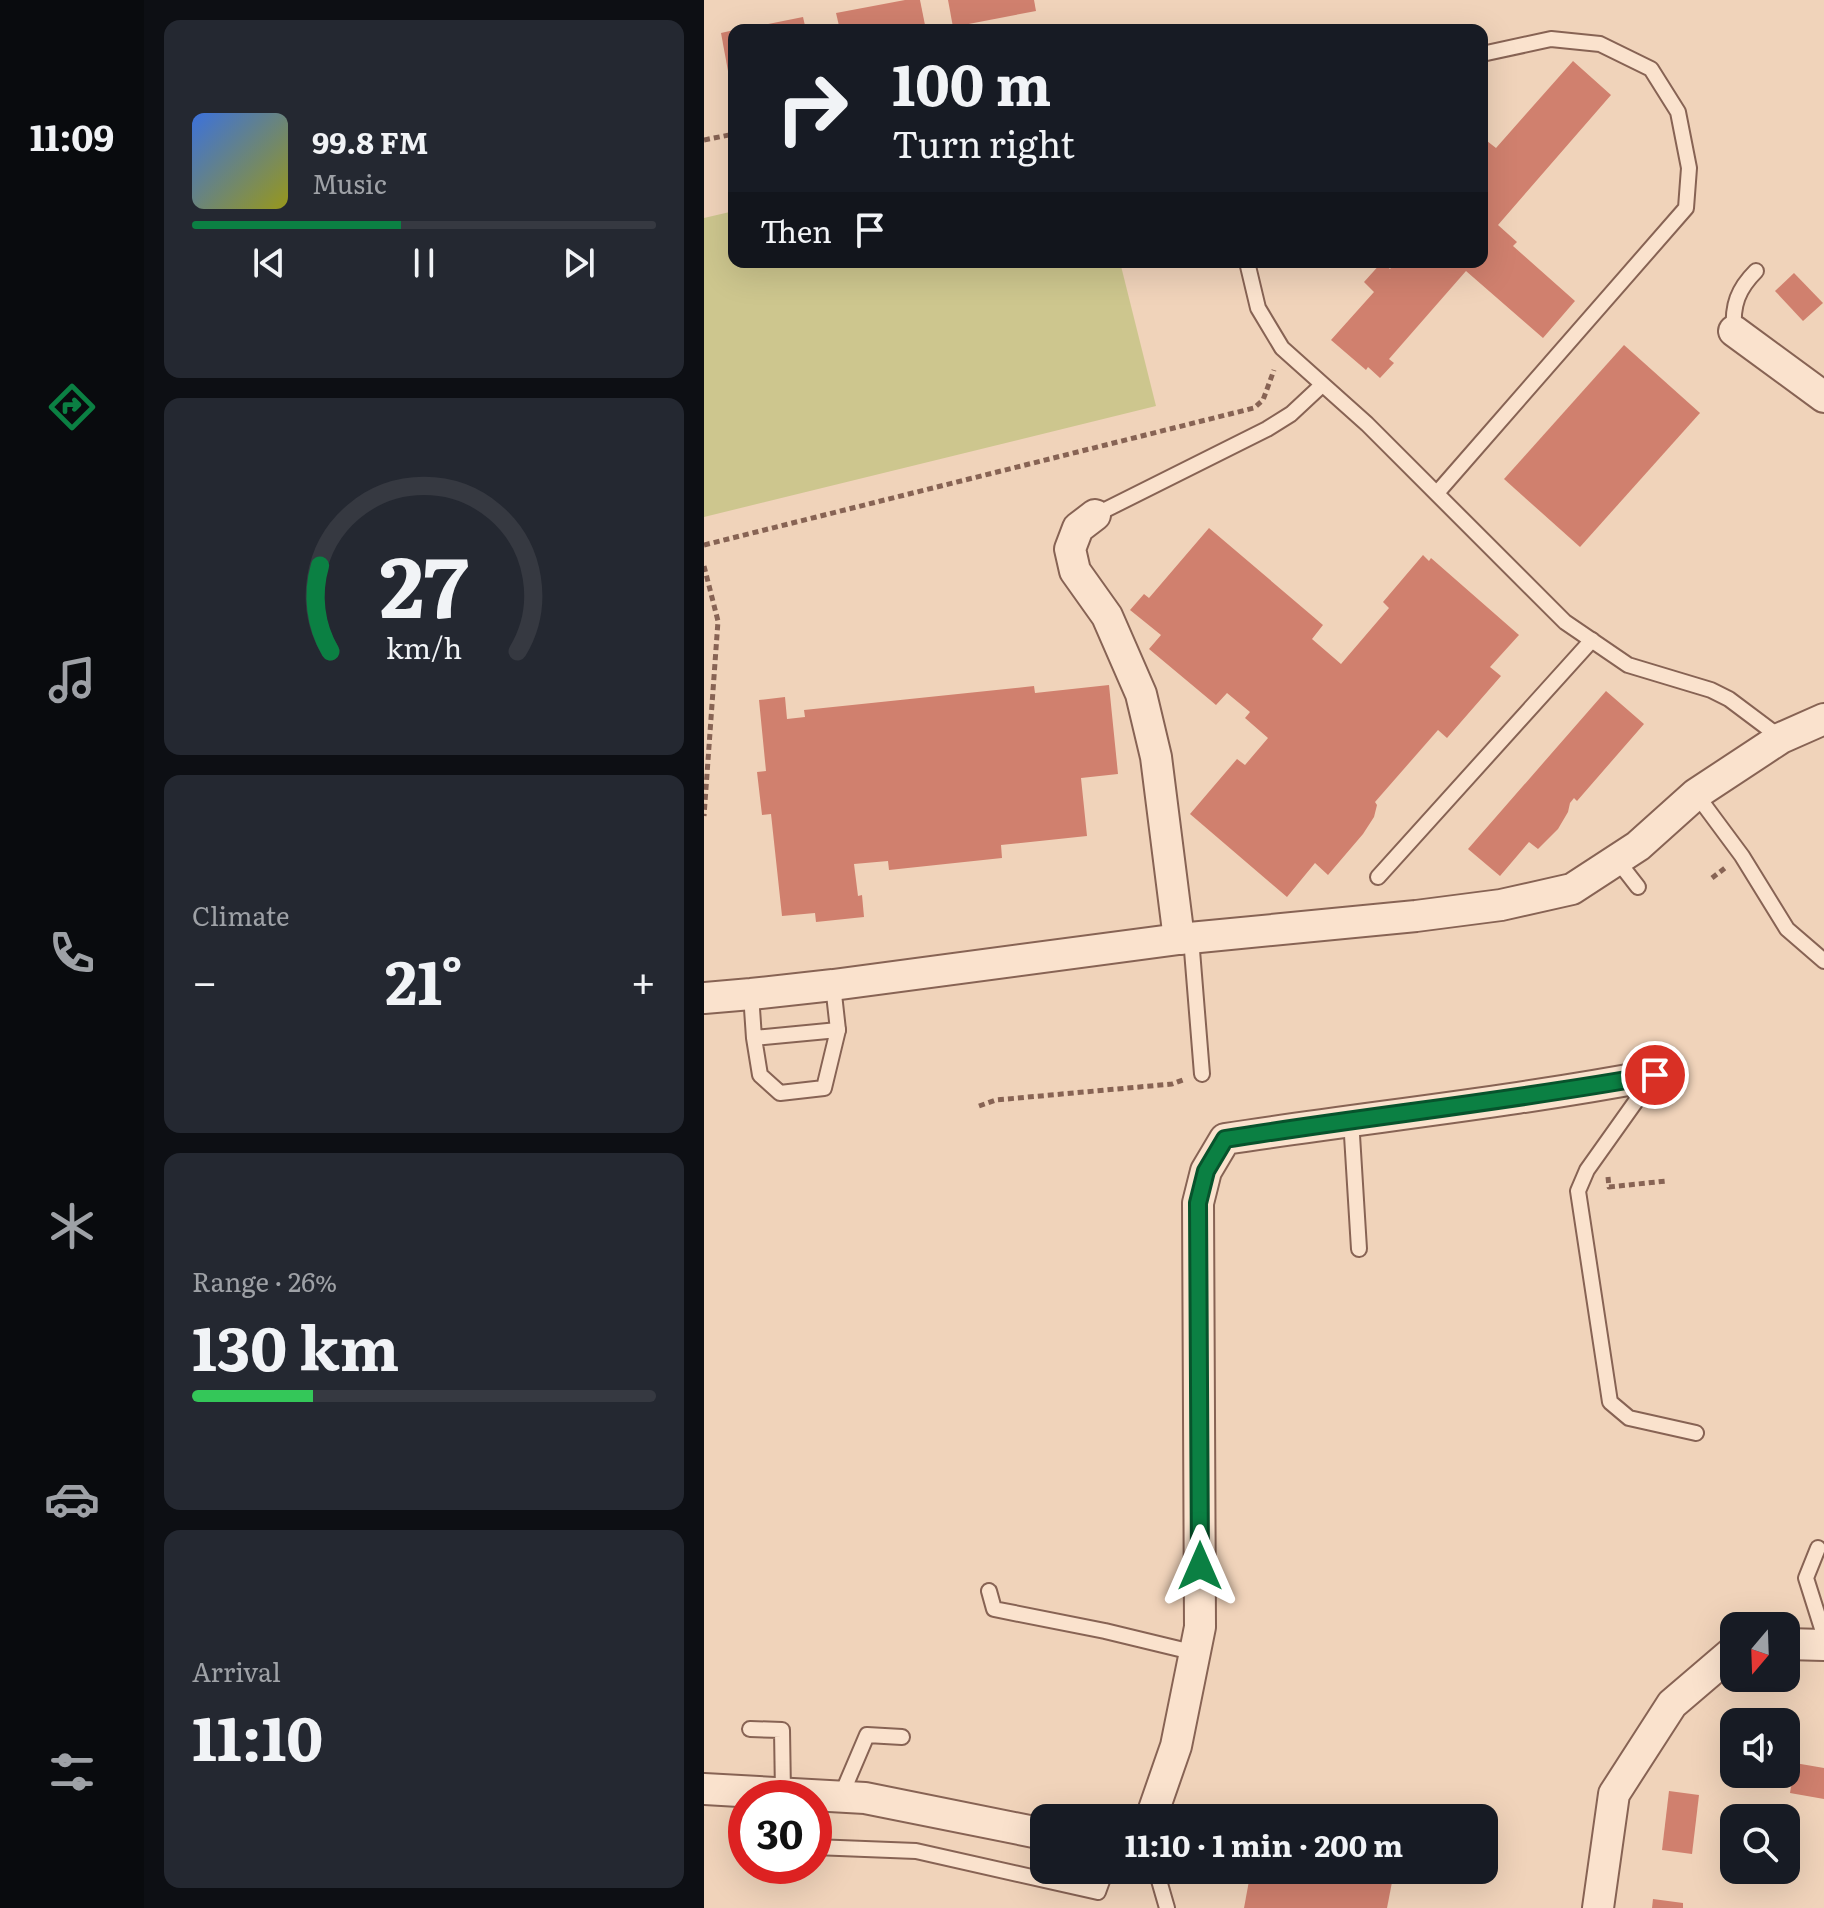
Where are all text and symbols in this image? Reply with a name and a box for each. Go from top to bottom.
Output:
text: 100 m [892,40,1051,123]
icon: right [760,56,864,160]
text: 11:09 [30,109,114,162]
text: Turn right [892,116,1075,169]
text: 99.8 FM [312,119,428,163]
text: Music [312,163,387,202]
text: Then [760,208,832,252]
icon: arrive [848,208,892,252]
icon: previous [247,241,291,285]
icon: pause [402,241,446,285]
icon: next [557,241,601,285]
icon: directions [44,379,100,435]
text: 27 [380,520,468,644]
text: km/h [386,626,462,669]
icon: music [44,652,100,708]
text: Climate [192,895,290,934]
icon: phone [44,925,100,981]
text: 21° [385,934,463,1023]
text: − [192,946,218,1012]
text: + [630,946,656,1012]
pin [1621,1041,1689,1109]
icon: arrive [1633,1053,1677,1097]
icon: climate [44,1198,100,1254]
text: Range · 26% [192,1261,337,1300]
text: 130 km [192,1300,399,1389]
icon: car [44,1471,100,1527]
position arrow [1158,1524,1242,1608]
north arrow [1720,1612,1800,1692]
map controls [1720,1612,1800,1884]
text: Arrival [192,1651,281,1690]
text: 11:10 [192,1690,323,1779]
button: sound [1720,1708,1800,1788]
icon: filters [44,1744,100,1800]
speed limit sign: 30 [728,1780,832,1884]
button: search [1720,1804,1800,1884]
text: 11:10 · 1 min · 200 m [1125,1822,1403,1866]

